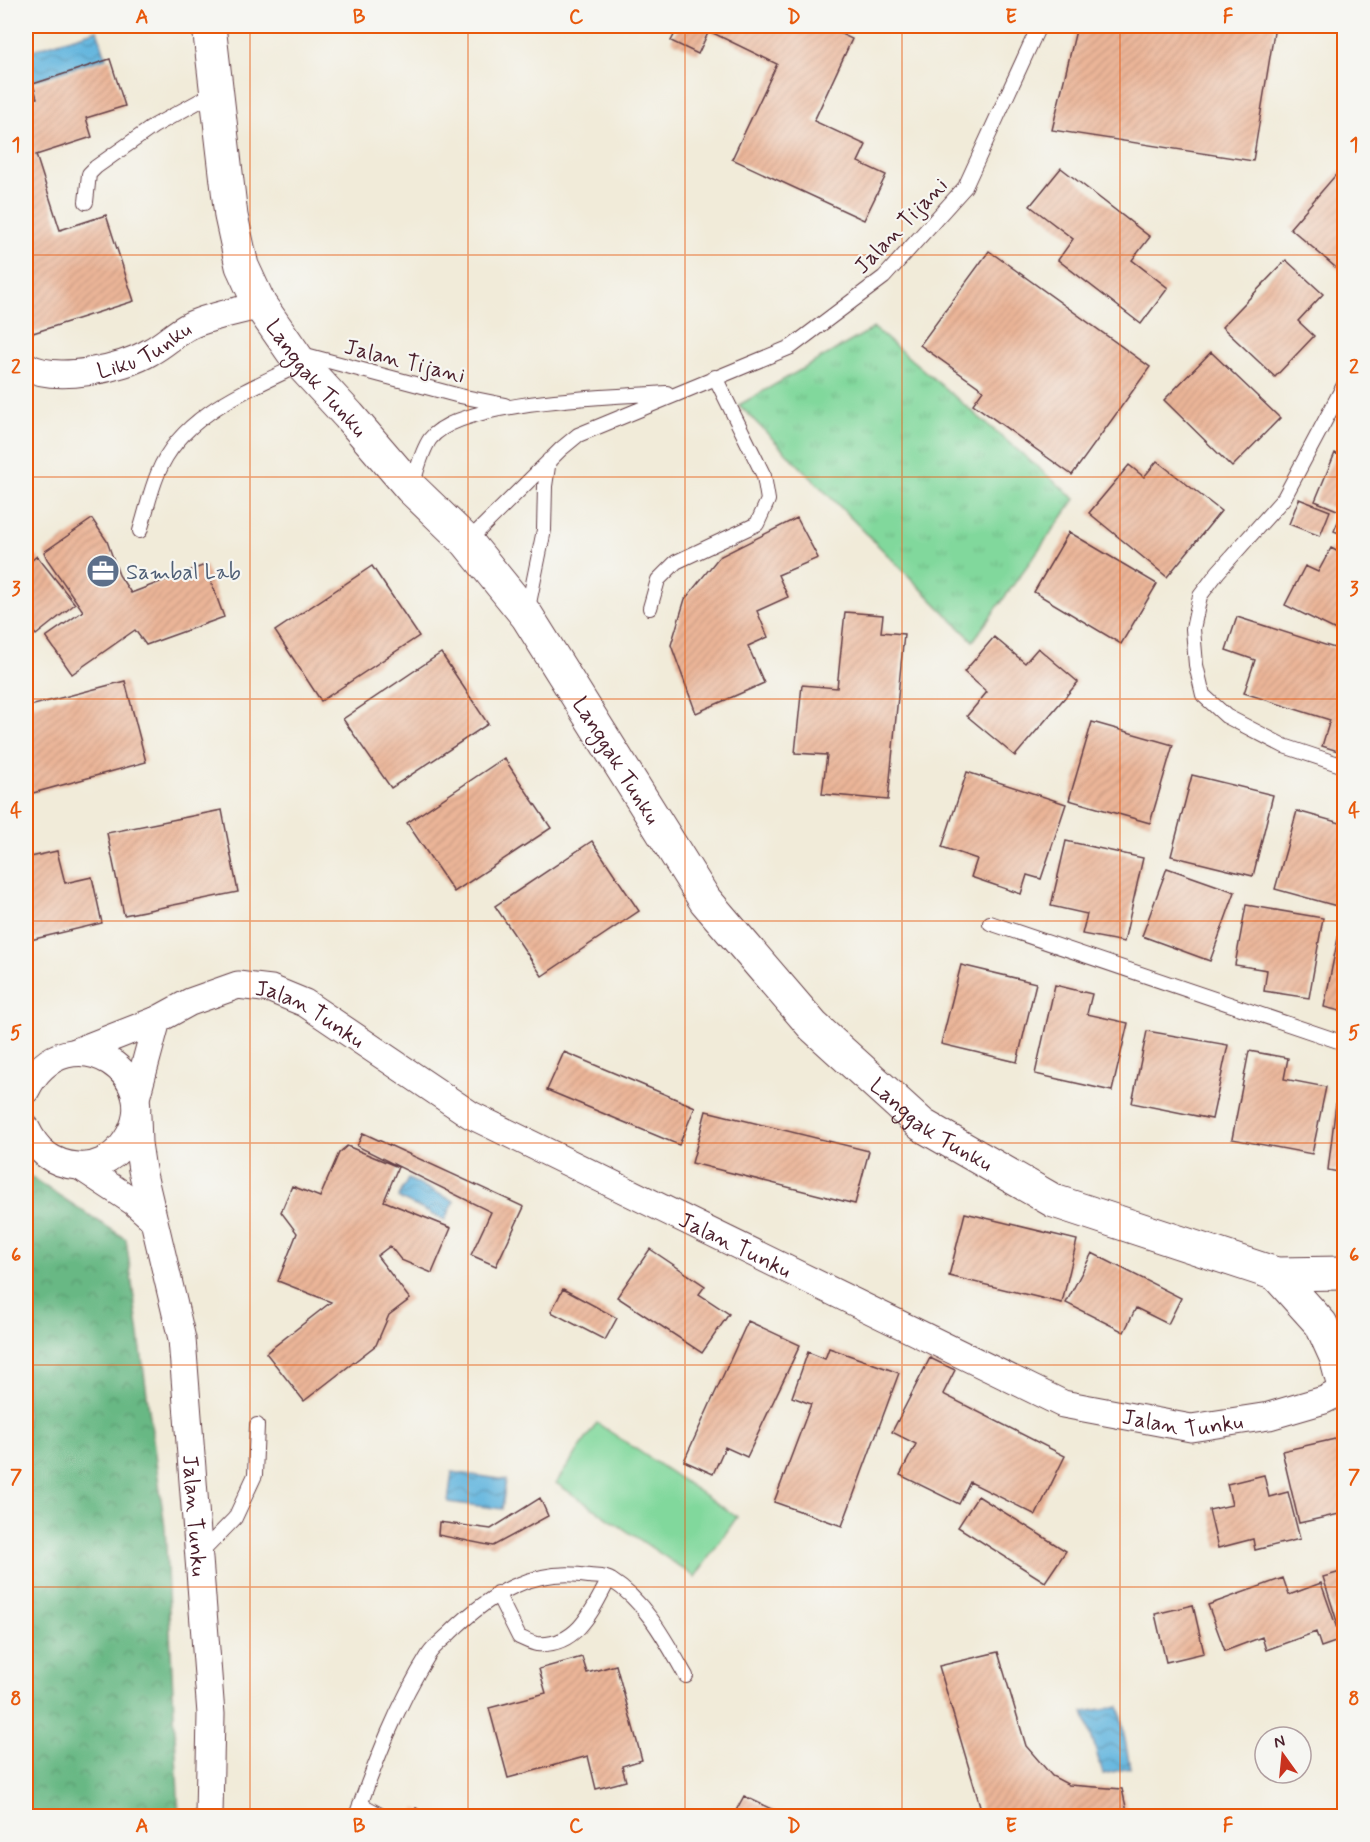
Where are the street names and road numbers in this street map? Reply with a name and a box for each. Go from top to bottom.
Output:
street label: Jalan Tijani [849,172,955,281]
street label: Langgak Tunku [258,315,373,443]
street label: Liku Tunku [95,316,197,386]
street label: Jalan Tijani [341,333,468,391]
street label: Langgak Tunku [565,692,666,830]
street label: Jalan Tunku [254,975,369,1055]
street label: Langgak Tunku [863,1072,997,1179]
street label: Jalan Tunku [674,1207,796,1285]
street label: Jalan Tunku [1120,1403,1245,1445]
street label: Jalan Tunku [175,1454,212,1578]

